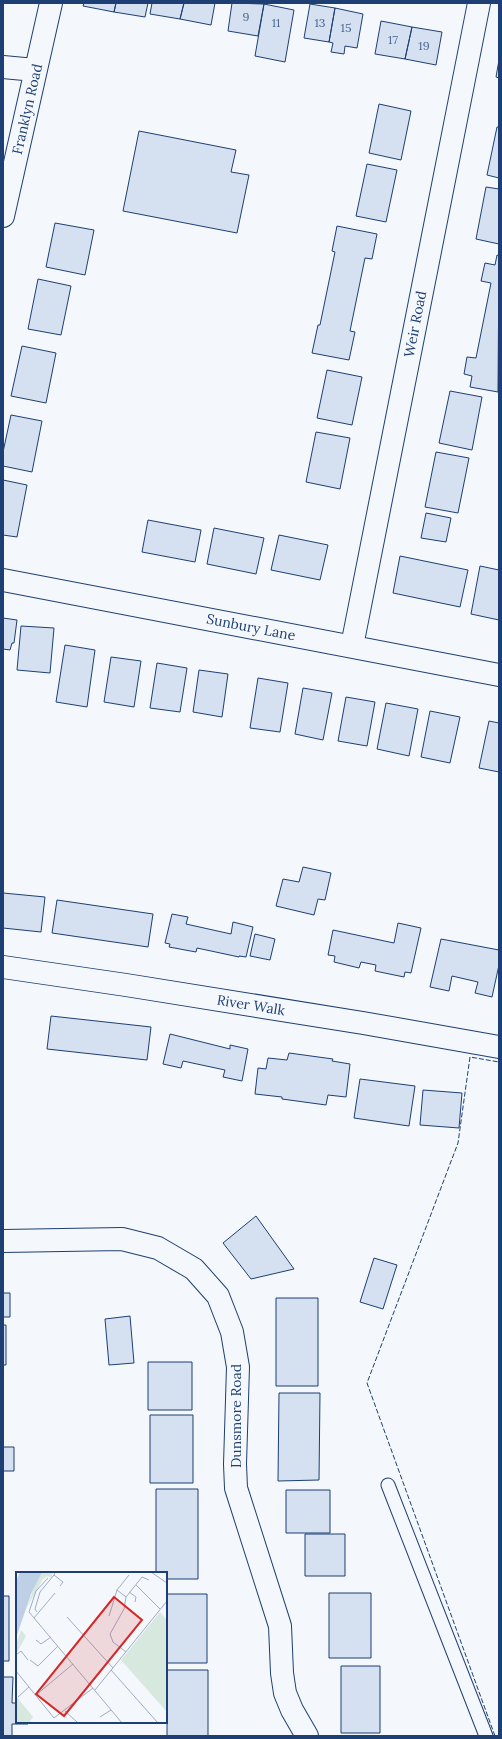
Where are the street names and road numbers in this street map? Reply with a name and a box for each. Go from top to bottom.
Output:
street label: Franklyn Road [8,62,46,156]
street label: Weir Road [400,289,430,359]
street label: Sunbury Lane [205,610,297,645]
street label: River Walk [216,991,287,1019]
street label: Dunsmore Road [227,1364,245,1468]

